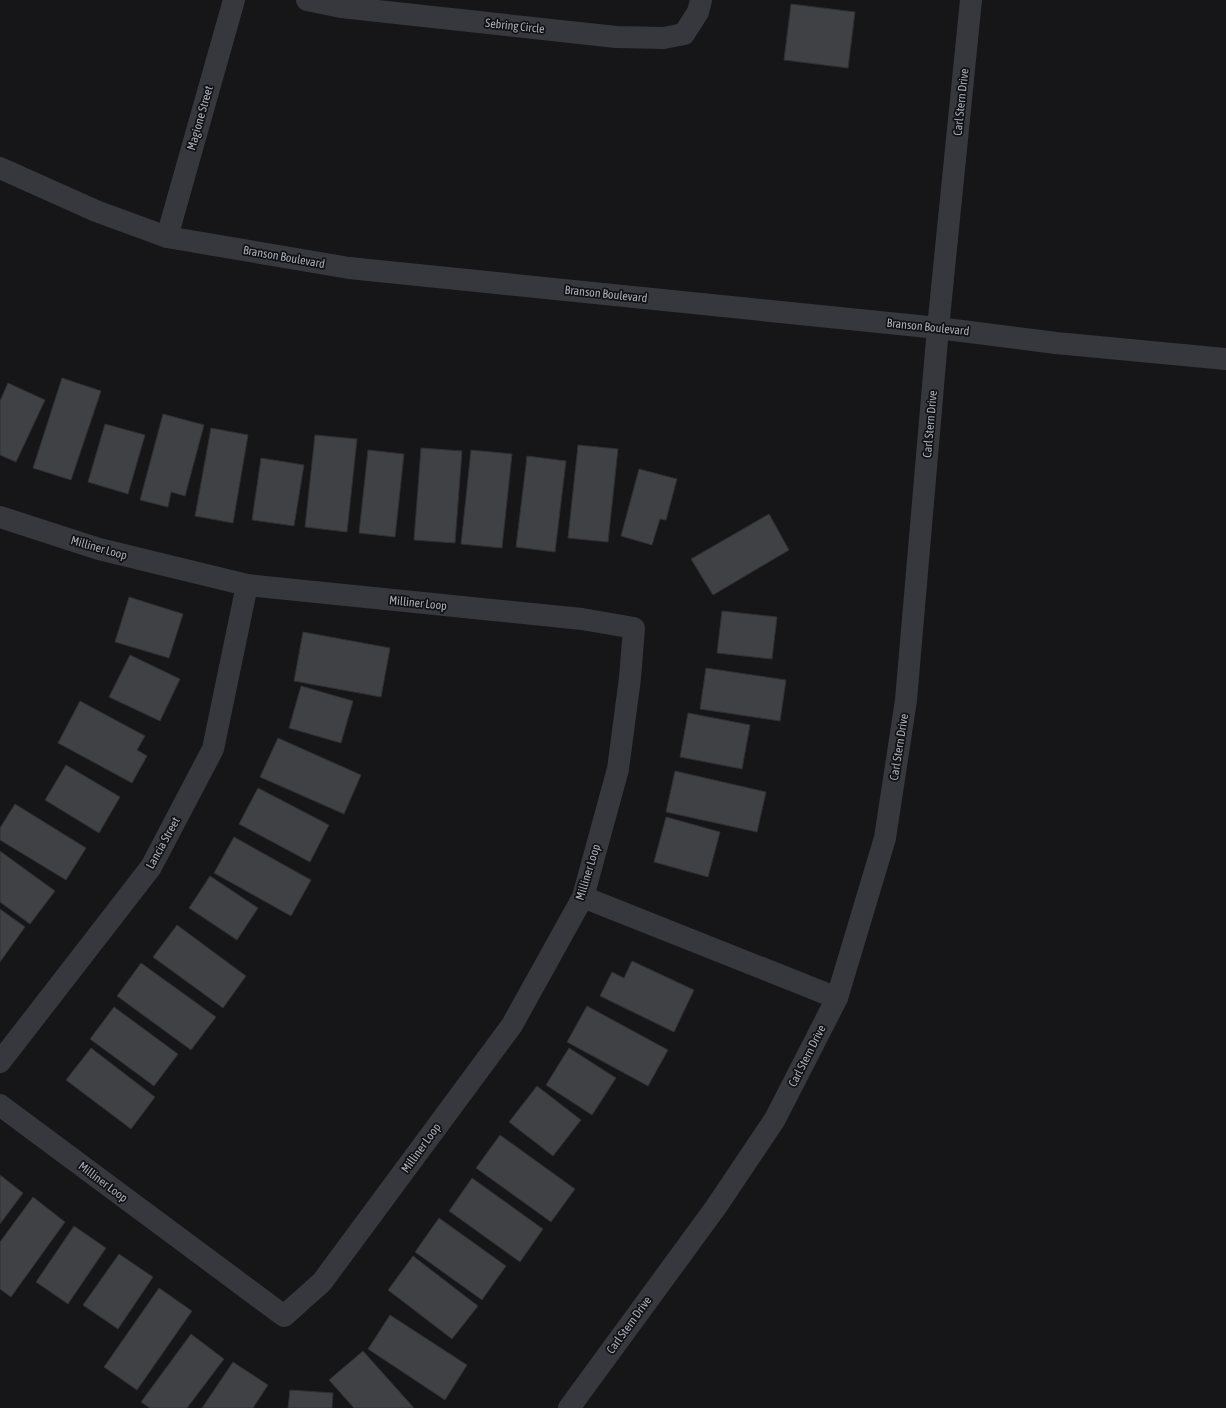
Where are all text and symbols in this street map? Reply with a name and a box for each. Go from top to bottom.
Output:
street label: Sebring Circle [485,16,545,36]
street label: Carl Stern Drive [951,68,971,136]
street label: Magione Street [184,84,216,152]
street label: Branson Boulevard [242,243,326,271]
street label: Branson Boulevard [564,283,648,305]
street label: Branson Boulevard [886,316,970,338]
street label: Carl Stern Drive [920,390,940,458]
street label: Milliner Loop [69,533,129,563]
street label: Milliner Loop [388,593,448,613]
street label: Carl Stern Drive [887,713,911,781]
street label: Lancia Street [143,814,183,871]
street label: Milliner Loop [573,842,603,902]
street label: Carl Stern Drive [785,1023,829,1089]
street label: Milliner Loop [398,1120,444,1176]
street label: Milliner Loop [76,1159,131,1205]
street label: Carl Stern Drive [604,1294,654,1356]

